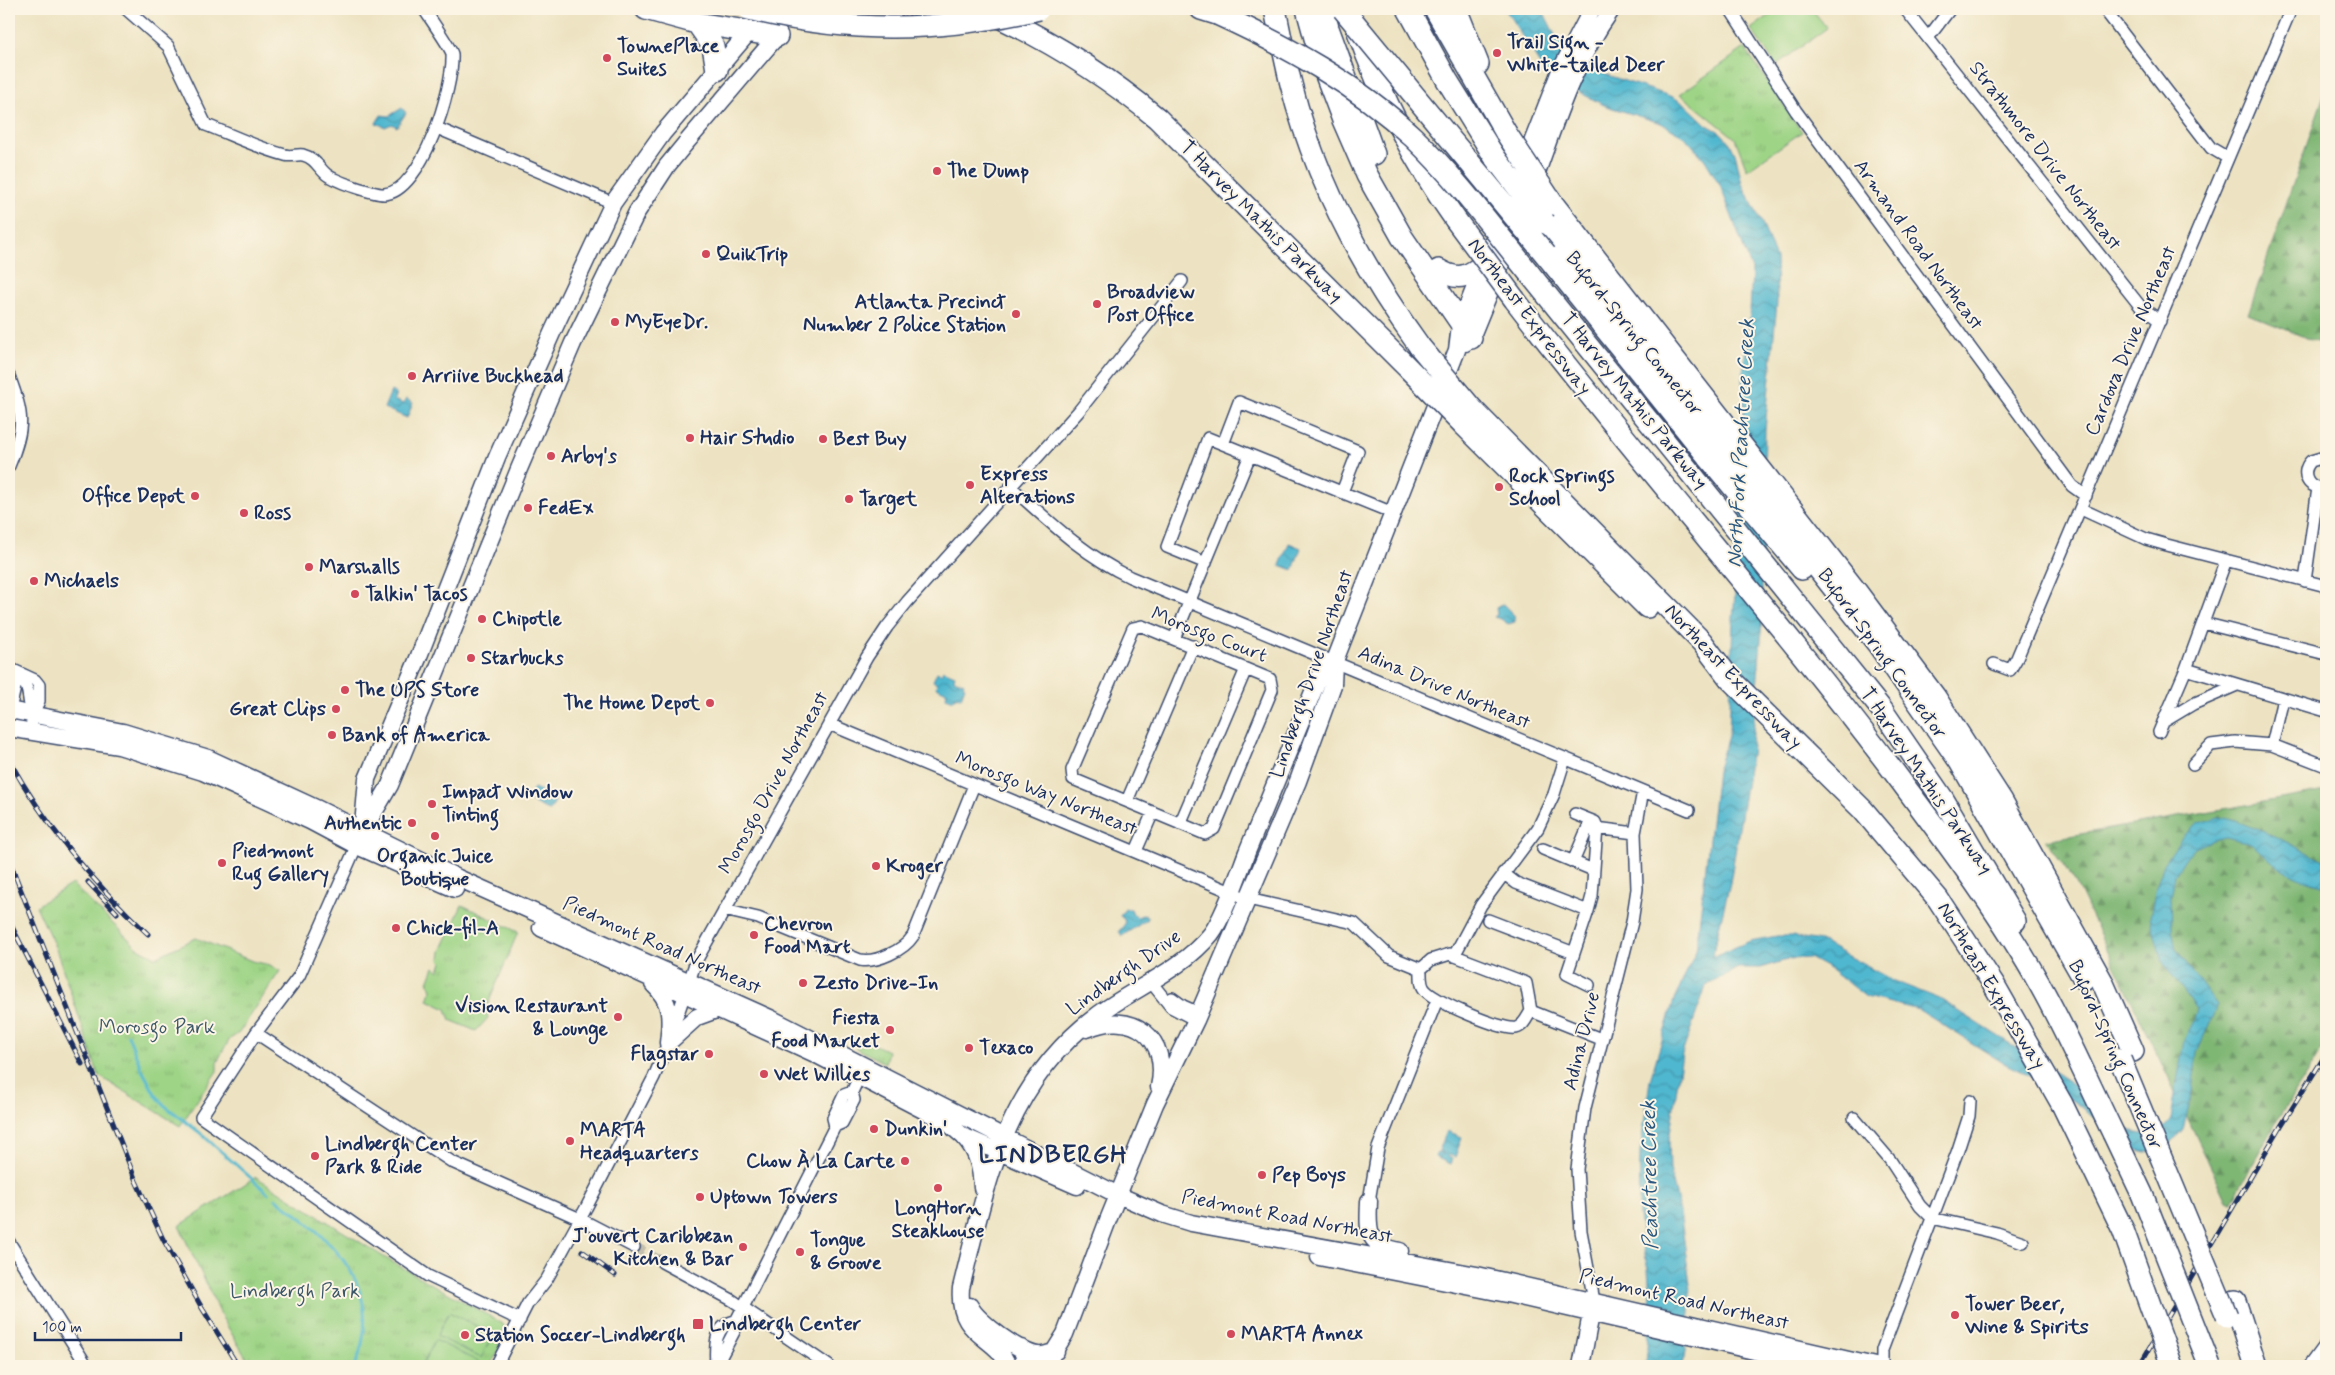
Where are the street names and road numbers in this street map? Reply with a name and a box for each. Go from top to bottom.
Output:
street label: Strathmore Drive Northeast [1963,56,2128,256]
street label: T Harvey Mathis Parkway [1174,135,1348,309]
street label: Armand Road Northeast [1847,154,1989,336]
street label: Northeast Expressway [1461,233,1597,401]
street label: Cardova Drive Northeast [2079,242,2183,440]
street label: Buford-Spring Connector [1557,246,1709,423]
street label: T Harvey Mathis Parkway [1554,307,1714,495]
street label: Buford-Spring Connector [1809,563,1953,746]
street label: Lindbergh Drive Northeast [1264,566,1362,782]
street label: Northeast Expressway [1658,598,1808,756]
street label: Morosgo Court [1146,600,1271,671]
street label: Adina Drive Northeast [1354,639,1534,737]
street label: T Harvey Mathis Parkway [1853,682,1999,880]
street label: Morosgo Drive Northeast [712,687,837,880]
street label: Morosgo Way Northeast [950,745,1141,845]
street label: Piedmont Road Northeast [559,890,766,1002]
street label: Northeast Expressway [1930,897,2052,1075]
street label: Lindbergh Drive [1061,923,1188,1024]
street label: Buford-Spring Connector [2059,956,2169,1155]
street label: Adina Drive [1557,989,1607,1093]
street label: Piedmont Road Northeast [1179,1183,1395,1251]
street label: Piedmont Road Northeast [1577,1263,1792,1337]

